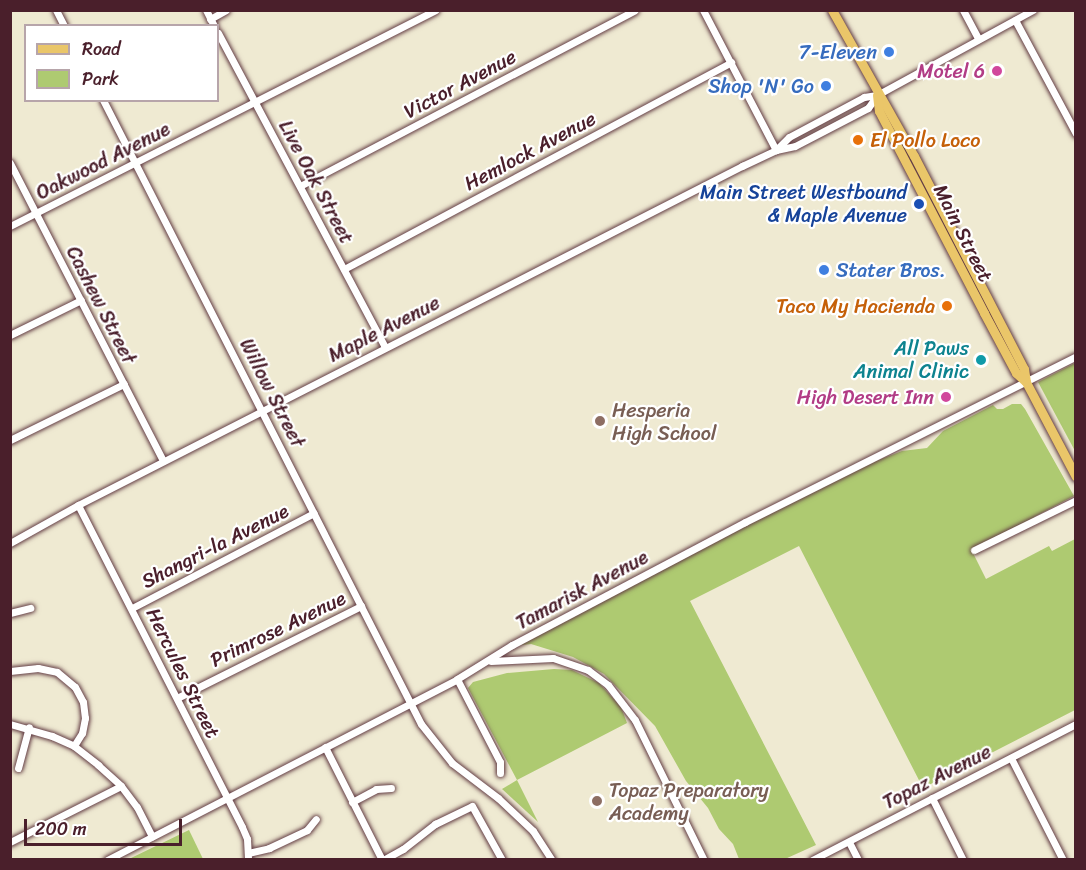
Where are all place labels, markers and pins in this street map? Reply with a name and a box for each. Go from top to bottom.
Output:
place label: 7-Eleven [799,40,877,64]
marker: 7-Eleven [882,45,896,59]
place label: Motel 6 [917,59,985,83]
marker: Motel 6 [990,64,1004,78]
place label: Shop 'N' Go [708,74,814,98]
marker: Shop 'N' Go [819,79,833,93]
place label: El Pollo Loco [870,128,981,152]
marker: El Pollo Loco [851,133,865,147]
place label: Main Street Westbound & Maple Avenue [699,180,907,227]
marker: Main Street Westbound & Maple Avenue [912,197,926,211]
place label: Stater Bros. [836,258,946,282]
marker: Stater Bros. [817,263,831,277]
place label: Taco My Hacienda [778,294,935,318]
marker: Taco My Hacienda [940,299,954,313]
place label: All Paws Animal Clinic [853,336,969,383]
marker: All Paws Animal Clinic [974,353,988,367]
place label: High Desert Inn [796,385,934,409]
marker: High Desert Inn [939,390,953,404]
place label: Hesperia High School [612,398,716,445]
marker: Hesperia High School [593,414,607,428]
place label: Topaz Preparatory Academy [609,778,771,825]
marker: Topaz Preparatory Academy [590,794,604,808]

